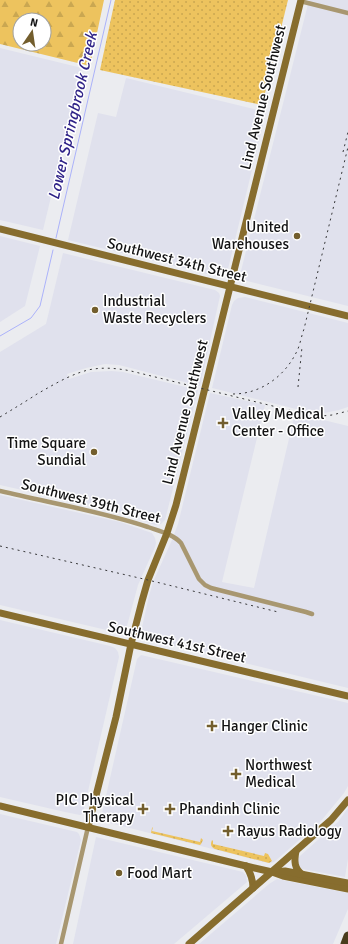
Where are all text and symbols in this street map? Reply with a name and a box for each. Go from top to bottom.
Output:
north arrow [12,12,52,52]
text: N [29,16,39,30]
street label: Lind Avenue Southwest [236,23,290,171]
water label: Lower Springbrook Creek [44,28,102,202]
place label: United Warehouses [212,218,289,253]
marker: United Warehouses [292,231,302,241]
street label: Southwest 34th Street [106,234,248,286]
place label: Industrial Waste Recyclers [103,292,207,327]
marker: Industrial Waste Recyclers [90,305,100,315]
street label: Lind Avenue Southwest [158,338,212,486]
place label: Valley Medical Center - Office [232,405,324,440]
marker: Valley Medical Center - Office [217,417,229,429]
place label: Time Square Sundial [7,434,86,469]
marker: Time Square Sundial [89,447,99,457]
street label: Southwest 39th Street [20,475,162,527]
street label: Southwest 41st Street [106,617,248,667]
place label: Hanger Clinic [221,717,308,735]
marker: Hanger Clinic [206,720,218,732]
place label: Northwest Medical [245,756,312,791]
marker: Northwest Medical [230,768,242,780]
place label: PIC Physical Therapy [56,791,134,826]
place label: Phandinh Clinic [179,800,280,818]
marker: PIC Physical Therapy [137,803,149,815]
marker: Phandinh Clinic [164,803,176,815]
place label: Rayus Radiology [237,822,342,840]
marker: Rayus Radiology [222,825,234,837]
place label: Food Mart [127,864,192,882]
marker: Food Mart [114,868,124,878]

